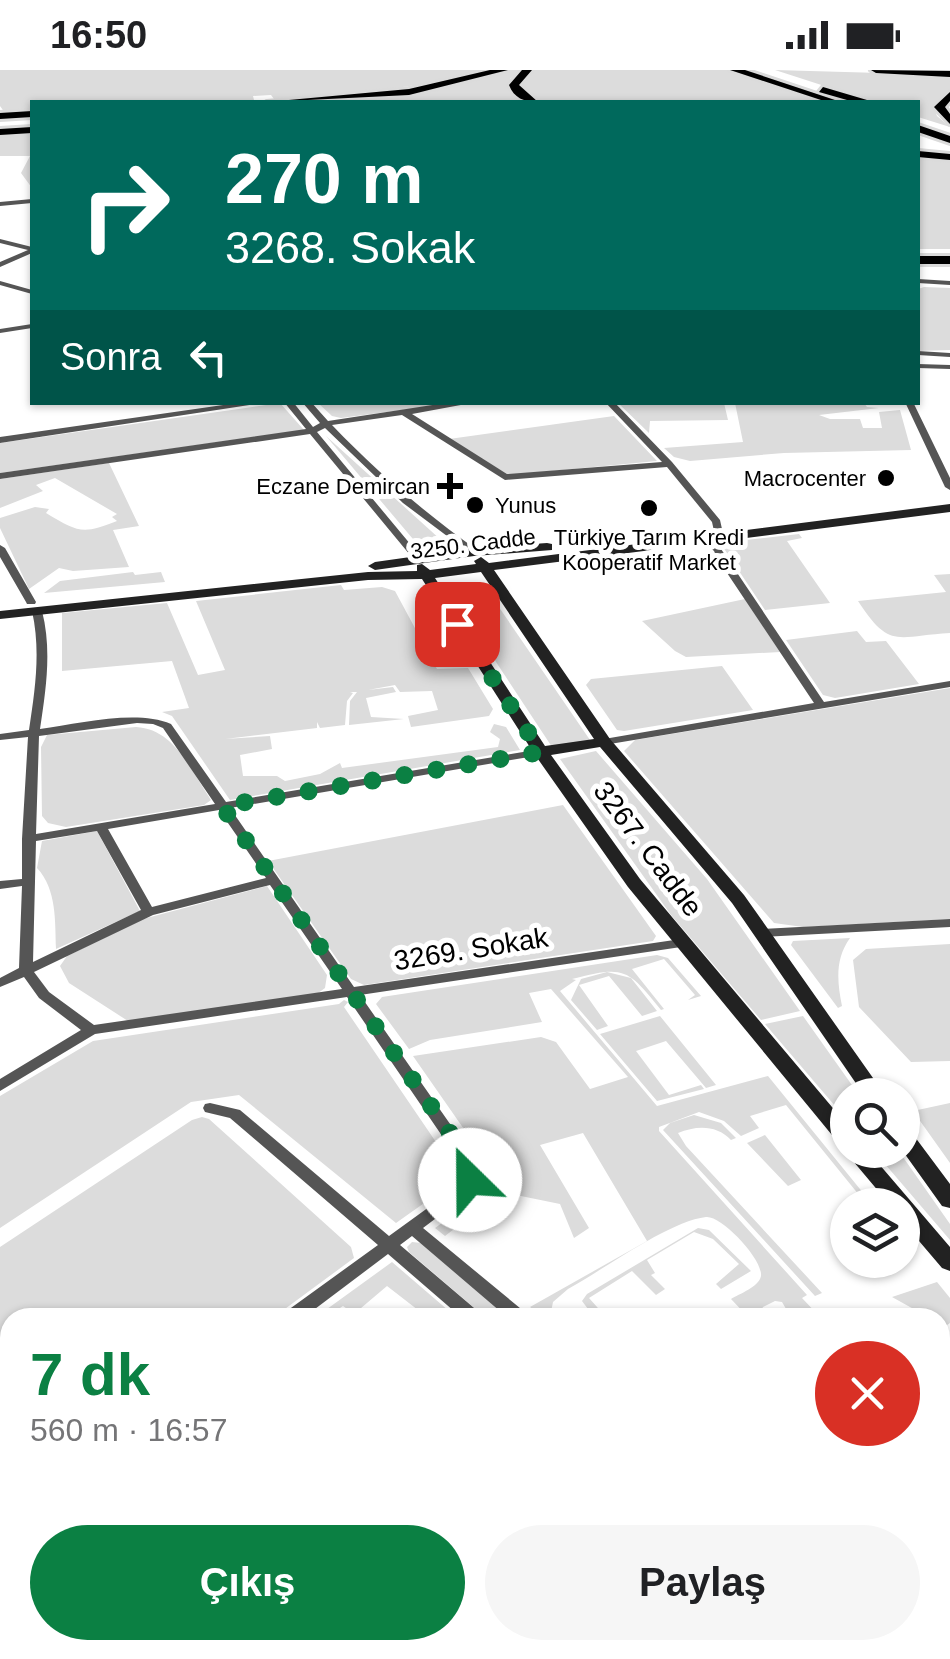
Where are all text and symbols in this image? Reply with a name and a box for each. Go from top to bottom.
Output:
text: 16:50 [50,14,147,56]
icon: right [60,140,190,270]
text: 270 m [225,140,423,218]
text: 3268. Sokak [225,222,475,273]
icon: left [181,330,236,385]
text: Sonra [60,336,161,378]
place label: Macrocenter [744,466,866,491]
marker: Macrocenter [875,467,897,489]
place label: Eczane Demircan [256,474,430,499]
marker: Eczane Demircan [439,475,461,497]
place label: Yunus [495,493,556,518]
marker: Yunus [464,494,486,516]
marker: Türkiye Tarım Kredi Kooperatif Market [638,497,660,519]
street label: 3250. Cadde [409,524,537,564]
place label: Türkiye Tarım Kredi Kooperatif Market [554,525,744,575]
pin [415,582,500,667]
icon: arrive [430,597,485,652]
street label: 3267. Cadde [587,776,709,922]
street label: 3269. Sokak [392,921,551,976]
map controls [830,1078,920,1278]
button: search [830,1078,920,1168]
position arrow [418,1128,522,1232]
button: layers [830,1188,920,1278]
text: 7 dk [30,1341,150,1408]
button: close [815,1341,920,1446]
text: 560 m · 16:57 [30,1412,227,1448]
button: Çıkış [30,1525,465,1640]
button: Paylaş [485,1525,920,1640]

